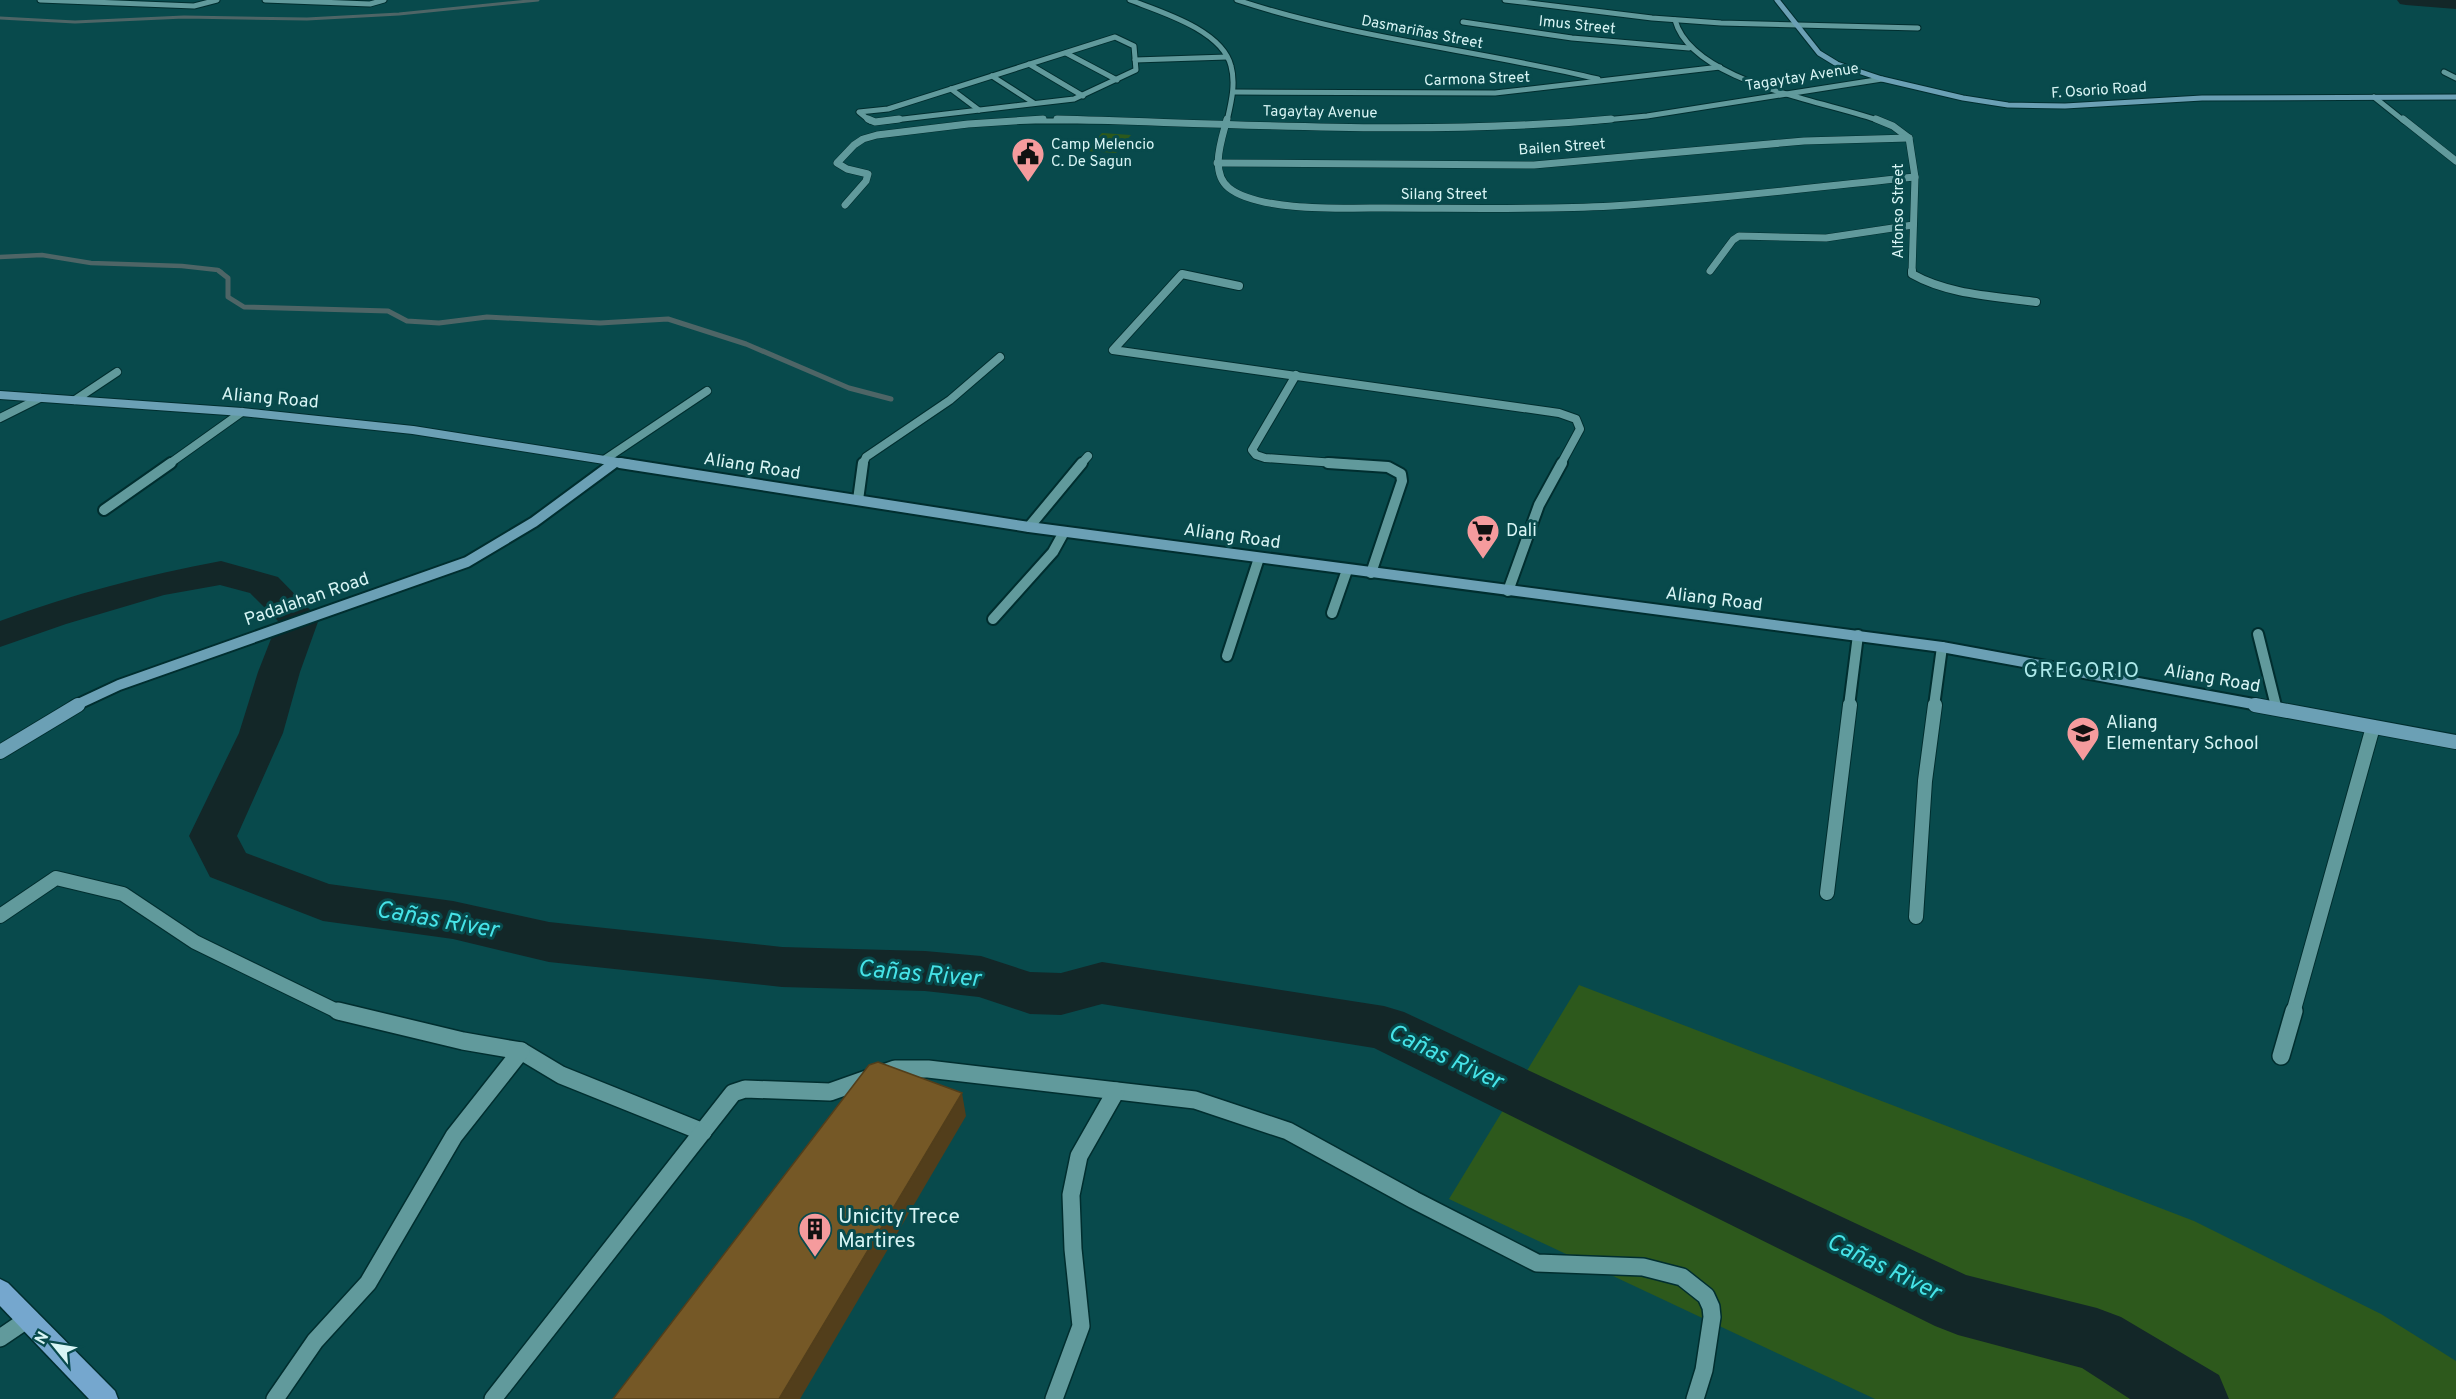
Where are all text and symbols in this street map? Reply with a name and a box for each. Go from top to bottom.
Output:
street label: Dasmariñas Street [1360,12,1484,54]
street label: Imus Street [1538,13,1616,39]
street label: Tagaytay Avenue [1744,60,1860,96]
street label: Carmona Street [1424,69,1530,91]
street label: F. Osorio Road [2050,78,2148,104]
street label: Tagaytay Avenue [1262,102,1378,124]
street label: Bailen Street [1518,135,1606,161]
public building icon: Camp Melencio C. De Sagun [1010,136,1046,183]
place label: Camp Melencio C. De Sagun [1051,136,1154,172]
street label: Alfonso Street [1890,163,1909,259]
street label: Silang Street [1401,186,1487,205]
street label: Aliang Road [220,383,320,415]
street label: Aliang Road [702,448,802,486]
supermarket icon: Dali [1465,513,1501,560]
street label: Aliang Road [1182,519,1282,555]
place label: Dali [1506,520,1537,543]
street label: Padalahan Road [242,568,372,632]
street label: Aliang Road [1664,583,1764,617]
district label: GREGORIO [2023,658,2141,685]
street label: Aliang Road [2162,659,2262,699]
place label: Aliang Elementary School [2106,712,2259,756]
school or university icon: Aliang Elementary School [2065,715,2101,762]
water label: Cañas River [374,896,502,947]
water label: Cañas River [856,955,984,995]
water label: Cañas River [1383,1018,1509,1098]
place label: Unicity Trece Martires [838,1204,960,1255]
building icon: Unicity Trece Martires [797,1211,833,1258]
water label: Cañas River [1821,1227,1947,1309]
north arrow [24,1315,84,1375]
text: N [31,1329,54,1348]

